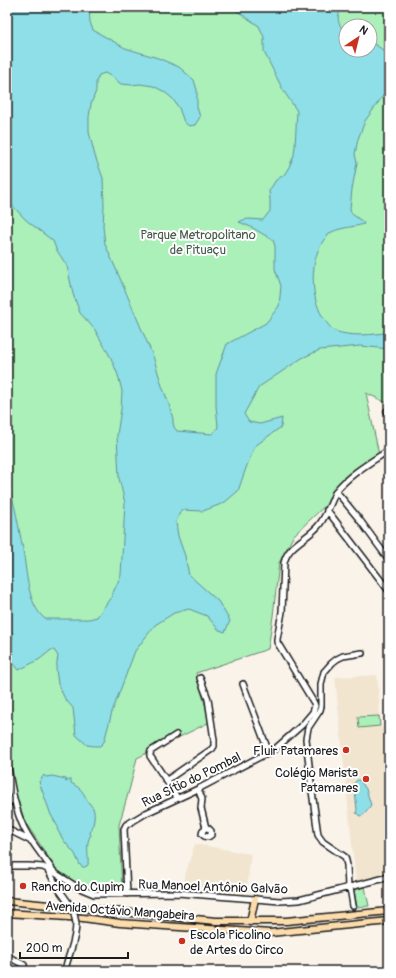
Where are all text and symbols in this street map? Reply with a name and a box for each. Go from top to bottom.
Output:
north arrow [338,18,378,58]
text: N [357,23,371,38]
park label: Parque Metropolitano de Pituaçu [140,227,256,258]
place label: Fluir Patamares [253,743,338,759]
marker: Fluir Patamares [341,745,351,755]
street label: Rua Sítio do Pombal [139,749,244,811]
place label: Colégio Marista Patamares [275,765,358,796]
marker: Colégio Marista Patamares [361,774,371,784]
street label: Rua Manoel Antônio Galvão [138,876,288,898]
place label: Rancho do Cupim [31,879,124,895]
marker: Rancho do Cupim [18,881,28,891]
street label: Avenida Octávio Mangabeira [45,898,195,924]
place label: Escola Picolino de Artes do Circo [190,927,284,958]
scale bar [20,934,128,960]
marker: Escola Picolino de Artes do Circo [177,936,187,946]
text: 200 m [26,941,63,956]

